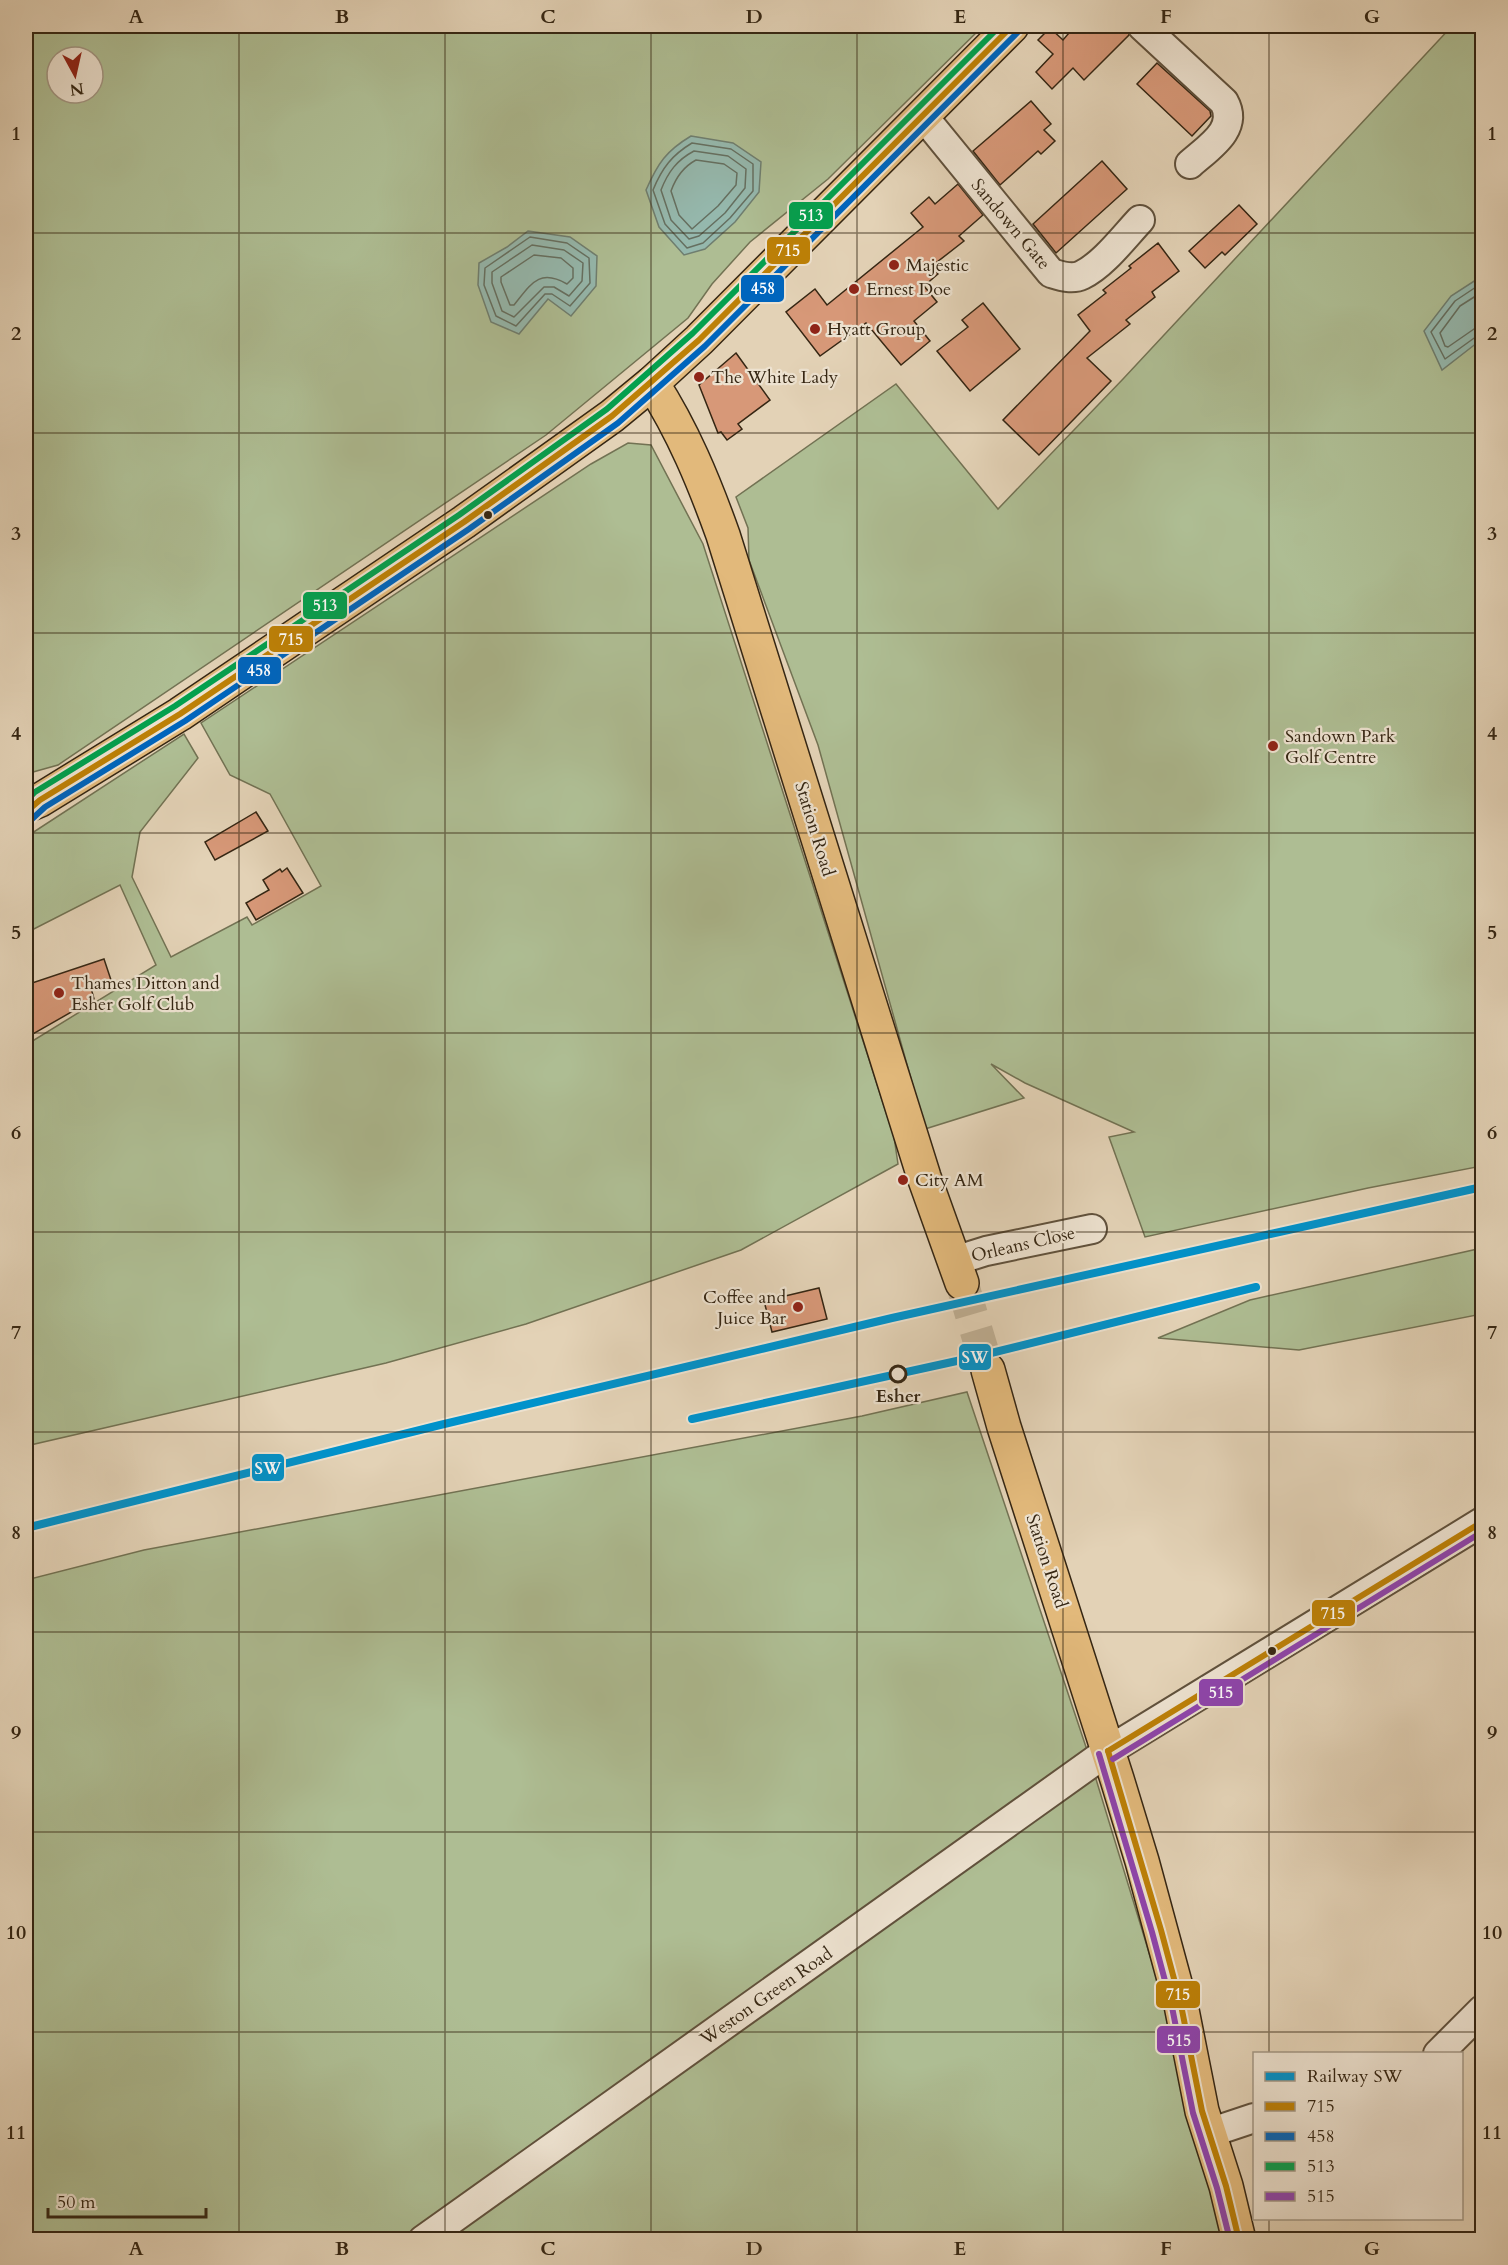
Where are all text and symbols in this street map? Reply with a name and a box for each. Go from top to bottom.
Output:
text: A [128,3,144,30]
text: B [335,3,349,30]
text: C [540,3,556,30]
text: D [745,3,763,30]
text: E [954,3,966,30]
text: F [1160,3,1172,30]
text: G [1364,3,1380,30]
north arrow [45,45,105,105]
text: N [68,77,85,101]
text: 1 [11,120,21,147]
text: 1 [1487,120,1497,147]
street label: Sandown Gate [965,173,1056,275]
line badge: 513 [788,201,834,230]
text: 513 [799,205,823,227]
line badge: 715 [766,236,811,265]
text: 715 [776,240,800,262]
place label: Majestic [906,253,969,278]
marker: Majestic [887,258,901,272]
line badge: 458 [740,274,785,303]
place label: Ernest Doe [866,277,951,302]
text: 458 [751,278,775,300]
marker: Ernest Doe [847,282,861,296]
place label: Hyatt Group [827,317,926,342]
text: 2 [11,320,21,347]
text: 2 [1487,320,1497,347]
marker: Hyatt Group [808,322,822,336]
place label: The White Lady [711,365,839,390]
marker: The White Lady [692,370,706,384]
unlabelled marker [482,509,494,521]
text: 3 [11,520,21,547]
text: 3 [1487,520,1497,547]
line badge: 513 [302,591,348,620]
text: 513 [313,595,337,617]
line badge: 715 [268,625,314,653]
text: 715 [279,629,303,651]
line badge: 458 [237,656,282,685]
text: 458 [247,660,271,682]
text: 4 [11,720,21,747]
text: 4 [1487,720,1497,747]
place label: Sandown Park Golf Centre [1285,724,1396,770]
marker: Sandown Park Golf Centre [1266,739,1280,753]
street label: Station Road [788,779,841,880]
text: 5 [11,919,21,946]
text: 5 [1487,919,1497,946]
place label: Thames Ditton and Esher Golf Club [71,971,220,1017]
marker: Thames Ditton and Esher Golf Club [52,986,66,1000]
text: 6 [11,1119,21,1146]
text: 6 [1487,1119,1497,1146]
place label: City AM [915,1168,984,1193]
marker: City AM [896,1173,910,1187]
street label: Orleans Close [969,1220,1078,1269]
place label: Coffee and Juice Bar [703,1285,786,1331]
marker: Coffee and Juice Bar [791,1300,805,1314]
text: 7 [11,1319,21,1346]
text: 7 [1487,1319,1497,1346]
line badge: SW [958,1343,992,1371]
text: SW [962,1347,989,1369]
marker: Esher [889,1365,907,1383]
place label: Esher [876,1384,921,1409]
line badge: SW [251,1453,285,1482]
text: SW [255,1458,282,1480]
street label: Station Road [1020,1511,1074,1612]
text: 8 [11,1519,21,1546]
text: 8 [1487,1519,1497,1546]
line badge: 715 [1311,1599,1356,1627]
text: 715 [1321,1603,1345,1625]
unlabelled marker [1266,1645,1278,1657]
line badge: 515 [1198,1678,1244,1707]
text: 515 [1209,1682,1233,1704]
text: 9 [11,1719,21,1746]
text: 9 [1487,1719,1497,1746]
text: 10 [6,1919,26,1946]
text: 10 [1482,1919,1502,1946]
street label: Weston Green Road [694,1941,838,2052]
line badge: 715 [1155,1980,1201,2009]
text: 715 [1166,1984,1190,2006]
line badge: 515 [1156,2025,1201,2054]
text: 515 [1167,2030,1191,2052]
legend [1253,2052,1463,2220]
text: Railway SW [1307,2064,1402,2089]
text: 715 [1307,2094,1335,2119]
text: 11 [6,2119,26,2146]
text: 11 [1482,2119,1502,2146]
text: 458 [1307,2124,1335,2149]
text: 513 [1307,2154,1335,2179]
scale bar [48,2181,206,2219]
text: 515 [1307,2184,1335,2209]
text: 50 m [57,2190,96,2215]
text: A [128,2235,144,2262]
text: B [335,2235,349,2262]
text: C [540,2235,556,2262]
text: D [745,2235,763,2262]
text: E [954,2235,966,2262]
text: F [1160,2235,1172,2262]
text: G [1364,2235,1380,2262]

